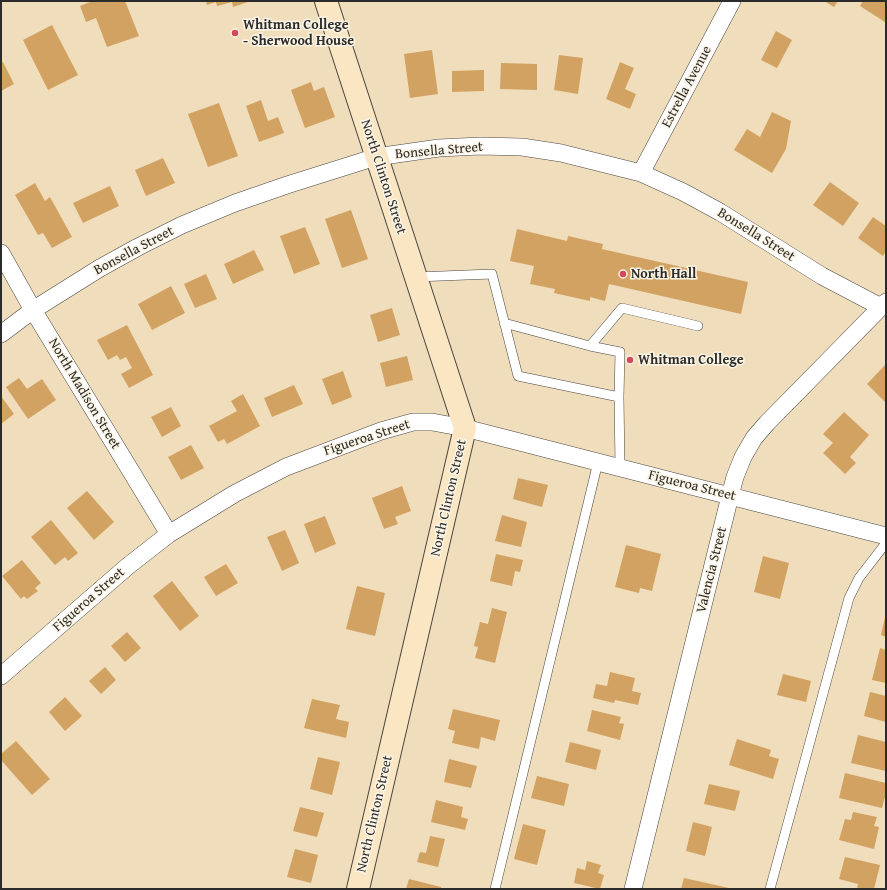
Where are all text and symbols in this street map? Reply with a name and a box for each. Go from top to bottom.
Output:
place label: Whitman College - Sherwood House [243,17,354,50]
marker: Whitman College - Sherwood House [230,28,240,38]
street label: Estrella Avenue [658,43,716,131]
street label: North Clinton Street [357,117,409,237]
street label: Bonsella Street [394,139,484,163]
street label: Bonsella Street [714,205,798,265]
street label: Bonsella Street [91,223,177,279]
place label: North Hall [631,266,696,282]
marker: North Hall [618,269,628,279]
street label: North Madison Street [44,335,124,453]
place label: Whitman College [638,352,744,368]
marker: Whitman College [625,355,635,365]
street label: Figueroa Street [322,416,412,460]
street label: North Clinton Street [427,438,471,558]
street label: Figueroa Street [646,467,738,505]
street label: Valencia Street [693,525,731,615]
street label: Figueroa Street [50,564,128,636]
street label: North Clinton Street [353,754,397,874]

